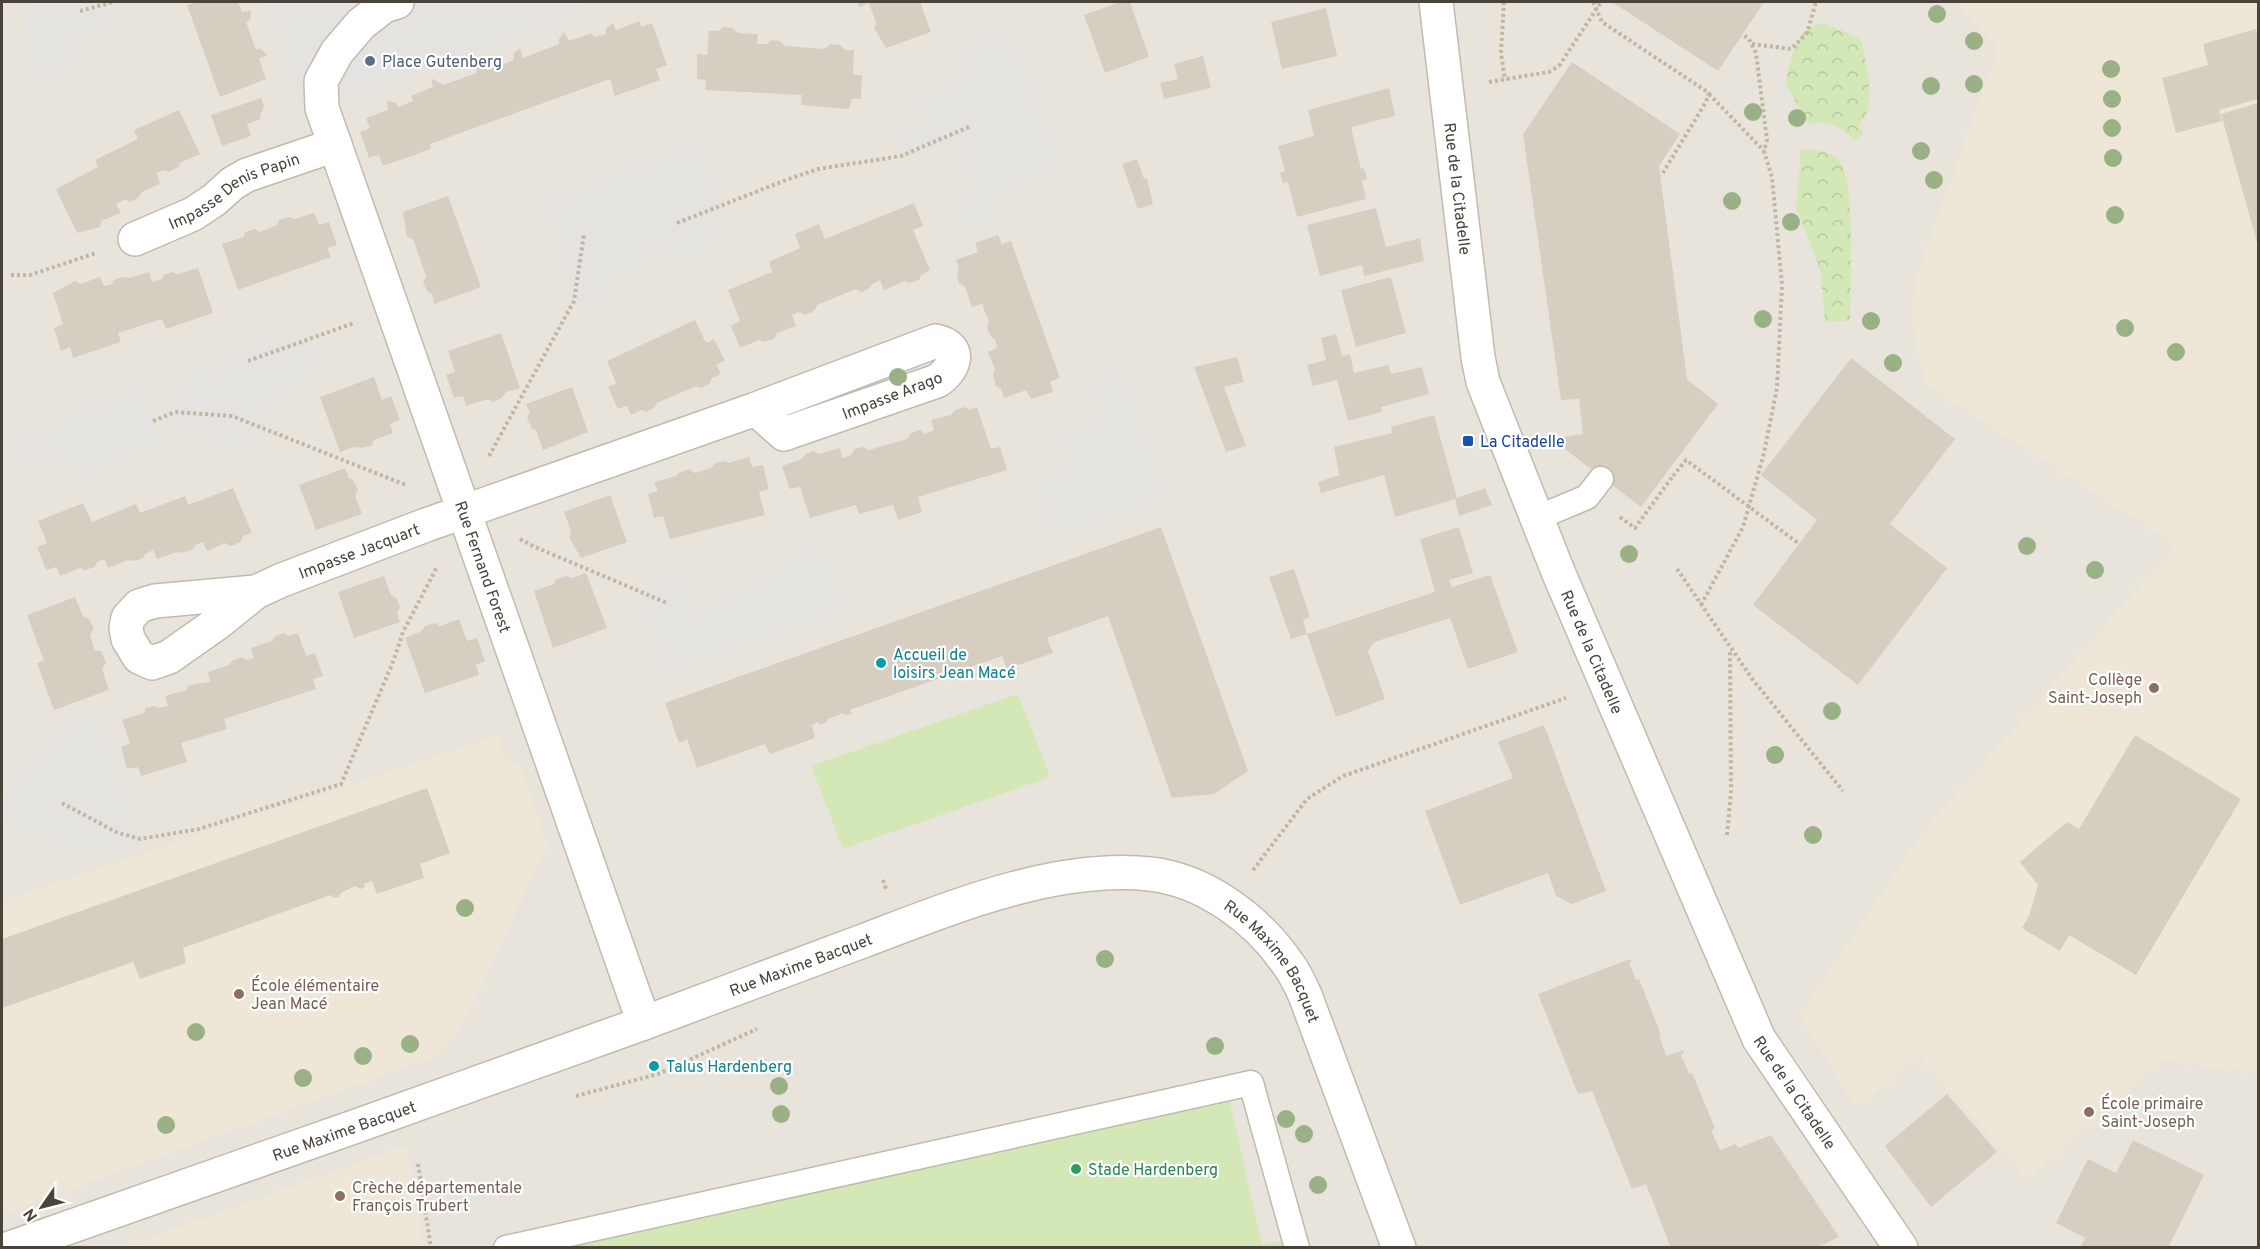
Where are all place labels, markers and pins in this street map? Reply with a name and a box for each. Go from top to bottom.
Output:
place label: Place Gutenberg [382,53,502,73]
marker: Place Gutenberg [363,54,377,68]
place label: La Citadelle [1480,433,1565,453]
marker: La Citadelle [1461,434,1475,448]
place label: Accueil de loisirs Jean Macé [893,646,1016,684]
marker: Accueil de loisirs Jean Macé [874,656,888,670]
place label: Collège Saint-Joseph [2048,671,2142,709]
marker: Collège Saint-Joseph [2147,681,2161,695]
place label: École élémentaire Jean Macé [251,975,379,1015]
marker: École élémentaire Jean Macé [232,987,246,1001]
place label: Talus Hardenberg [666,1058,792,1078]
marker: Talus Hardenberg [647,1059,661,1073]
place label: École primaire Saint-Joseph [2101,1093,2203,1133]
marker: École primaire Saint-Joseph [2082,1105,2096,1119]
place label: Stade Hardenberg [1088,1161,1218,1181]
marker: Stade Hardenberg [1069,1162,1083,1176]
place label: Crèche départementale François Trubert [352,1179,522,1217]
marker: Crèche départementale François Trubert [333,1189,347,1203]

